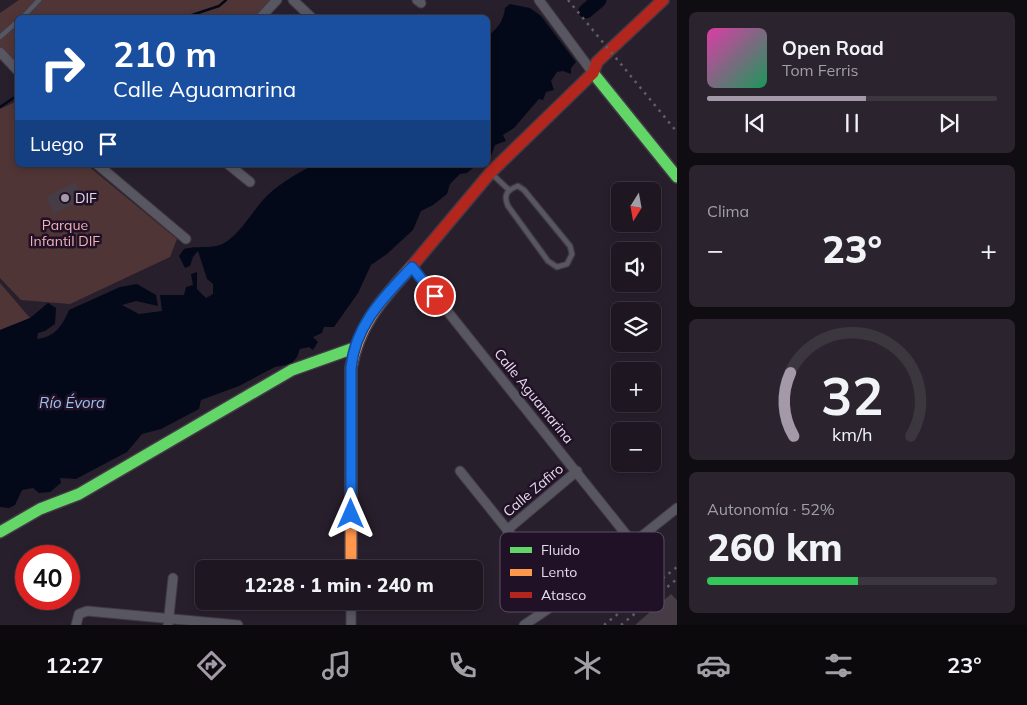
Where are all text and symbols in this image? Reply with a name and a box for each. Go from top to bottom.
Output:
text: 210 m [113,32,217,76]
icon: right [30,35,95,100]
text: Open Road [782,36,884,60]
text: Tom Ferris [782,60,859,80]
text: Calle Aguamarina [113,75,296,103]
icon: previous [741,109,769,137]
icon: pause [838,109,866,137]
icon: next [935,109,963,137]
icon: arrive [94,130,122,158]
text: Luego [30,132,84,156]
north arrow [611,182,661,232]
map controls [611,182,661,472]
place label: DIF [75,189,97,207]
marker: DIF [59,192,71,204]
text: Clima [707,201,749,221]
park label: Parque Infantil DIF [30,216,100,250]
text: 23° [822,225,882,273]
text: − [707,232,724,267]
text: + [980,232,997,267]
button: sound [611,242,661,292]
pin [414,275,456,317]
icon: arrive [421,282,449,310]
button: layers [611,302,661,352]
street label: Calle Aguamarina [490,345,578,447]
button: + [611,362,661,412]
text: 32 [821,363,883,428]
water label: Río Évora [39,393,105,412]
button: − [611,422,661,472]
text: km/h [832,423,872,445]
street label: Calle Zafiro [499,460,567,520]
position arrow [324,487,376,539]
text: Autonomía · 52% [707,499,835,519]
text: 260 km [707,523,843,571]
legend [500,532,664,612]
text: Fluido [541,541,580,559]
speed limit sign: 40 [15,545,80,610]
text: Lento [541,563,577,581]
text: 12:28 · 1 min · 240 m [244,573,434,597]
text: Atasco [541,586,586,604]
icon: directions [194,648,229,683]
icon: music [319,648,354,683]
icon: phone [445,648,480,683]
icon: climate [570,648,605,683]
icon: car [696,648,731,683]
icon: filters [821,648,856,683]
text: 12:27 [45,651,104,679]
text: 23° [947,651,982,679]

